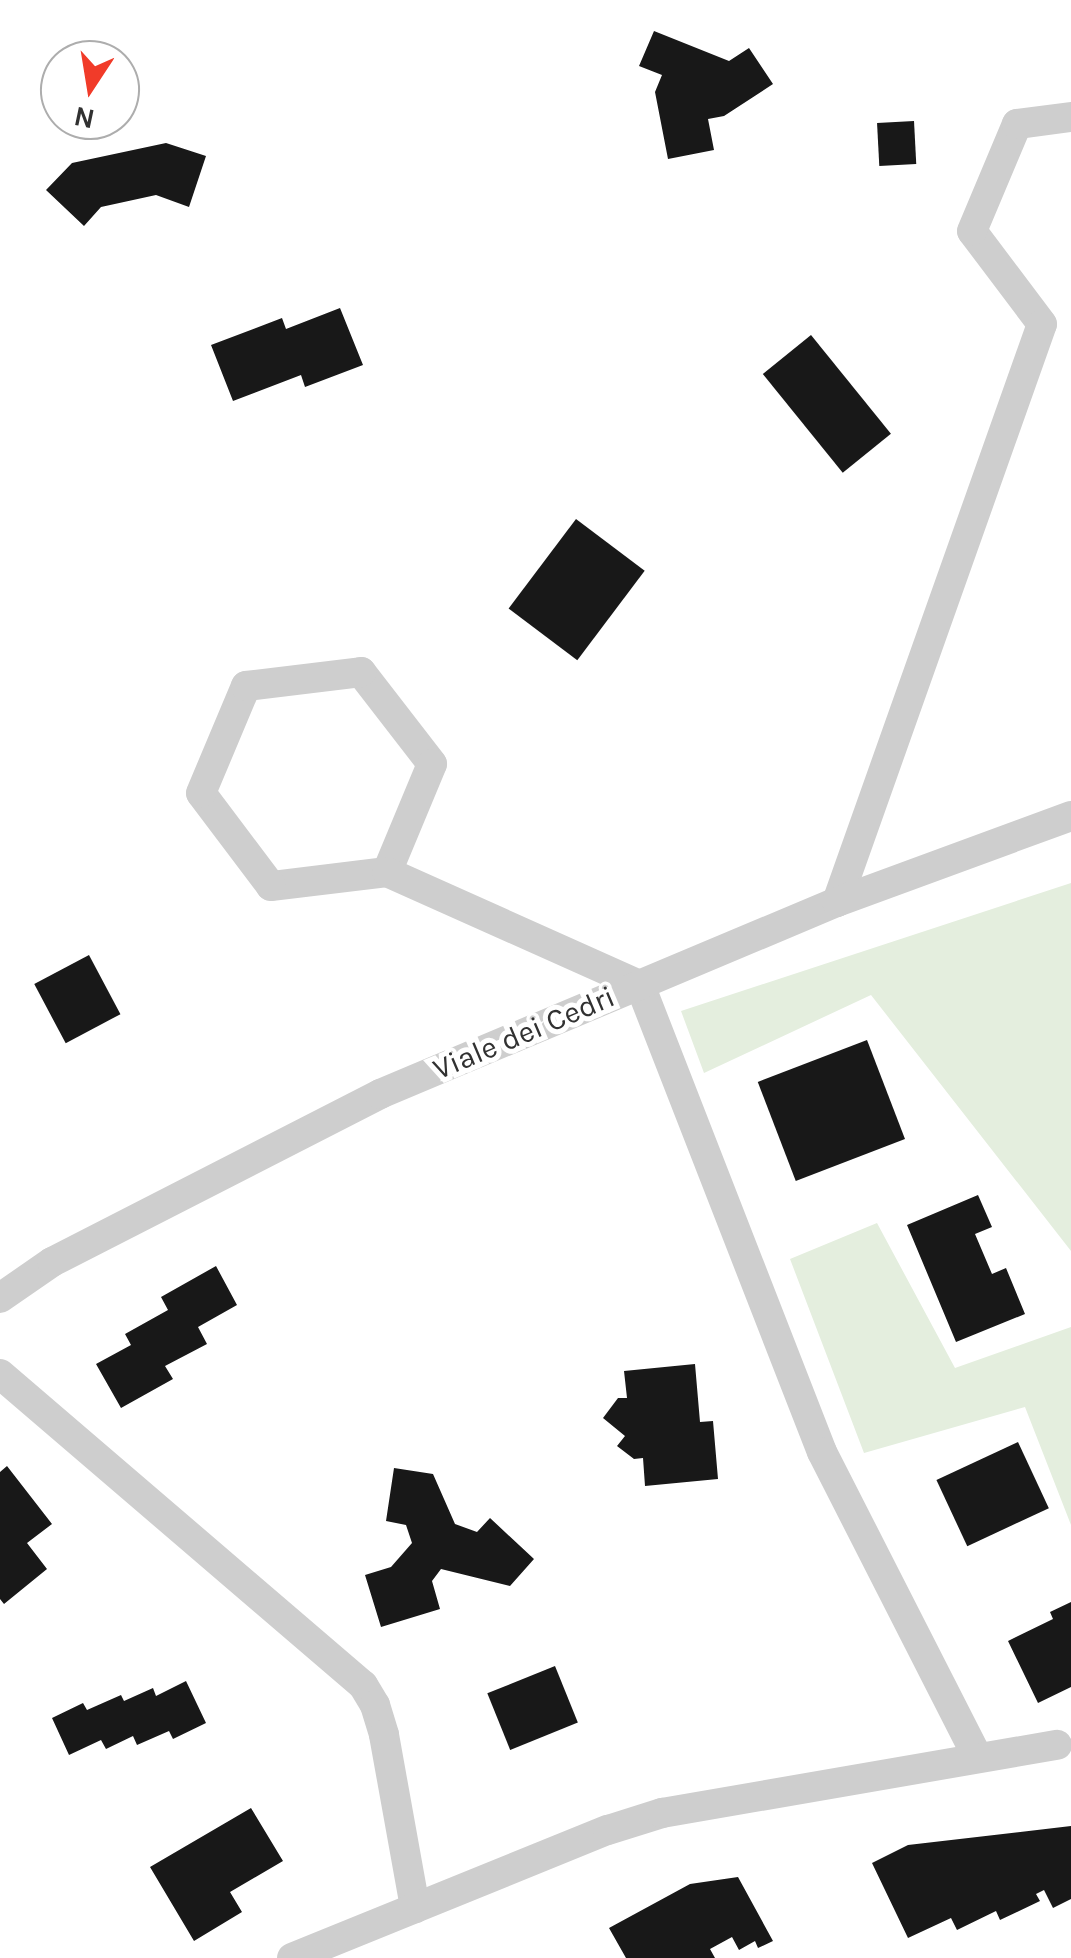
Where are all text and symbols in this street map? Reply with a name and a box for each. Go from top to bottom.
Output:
north arrow [40,40,140,140]
text: N [71,100,97,136]
street label: Viale dei Cedri [428,979,620,1087]

